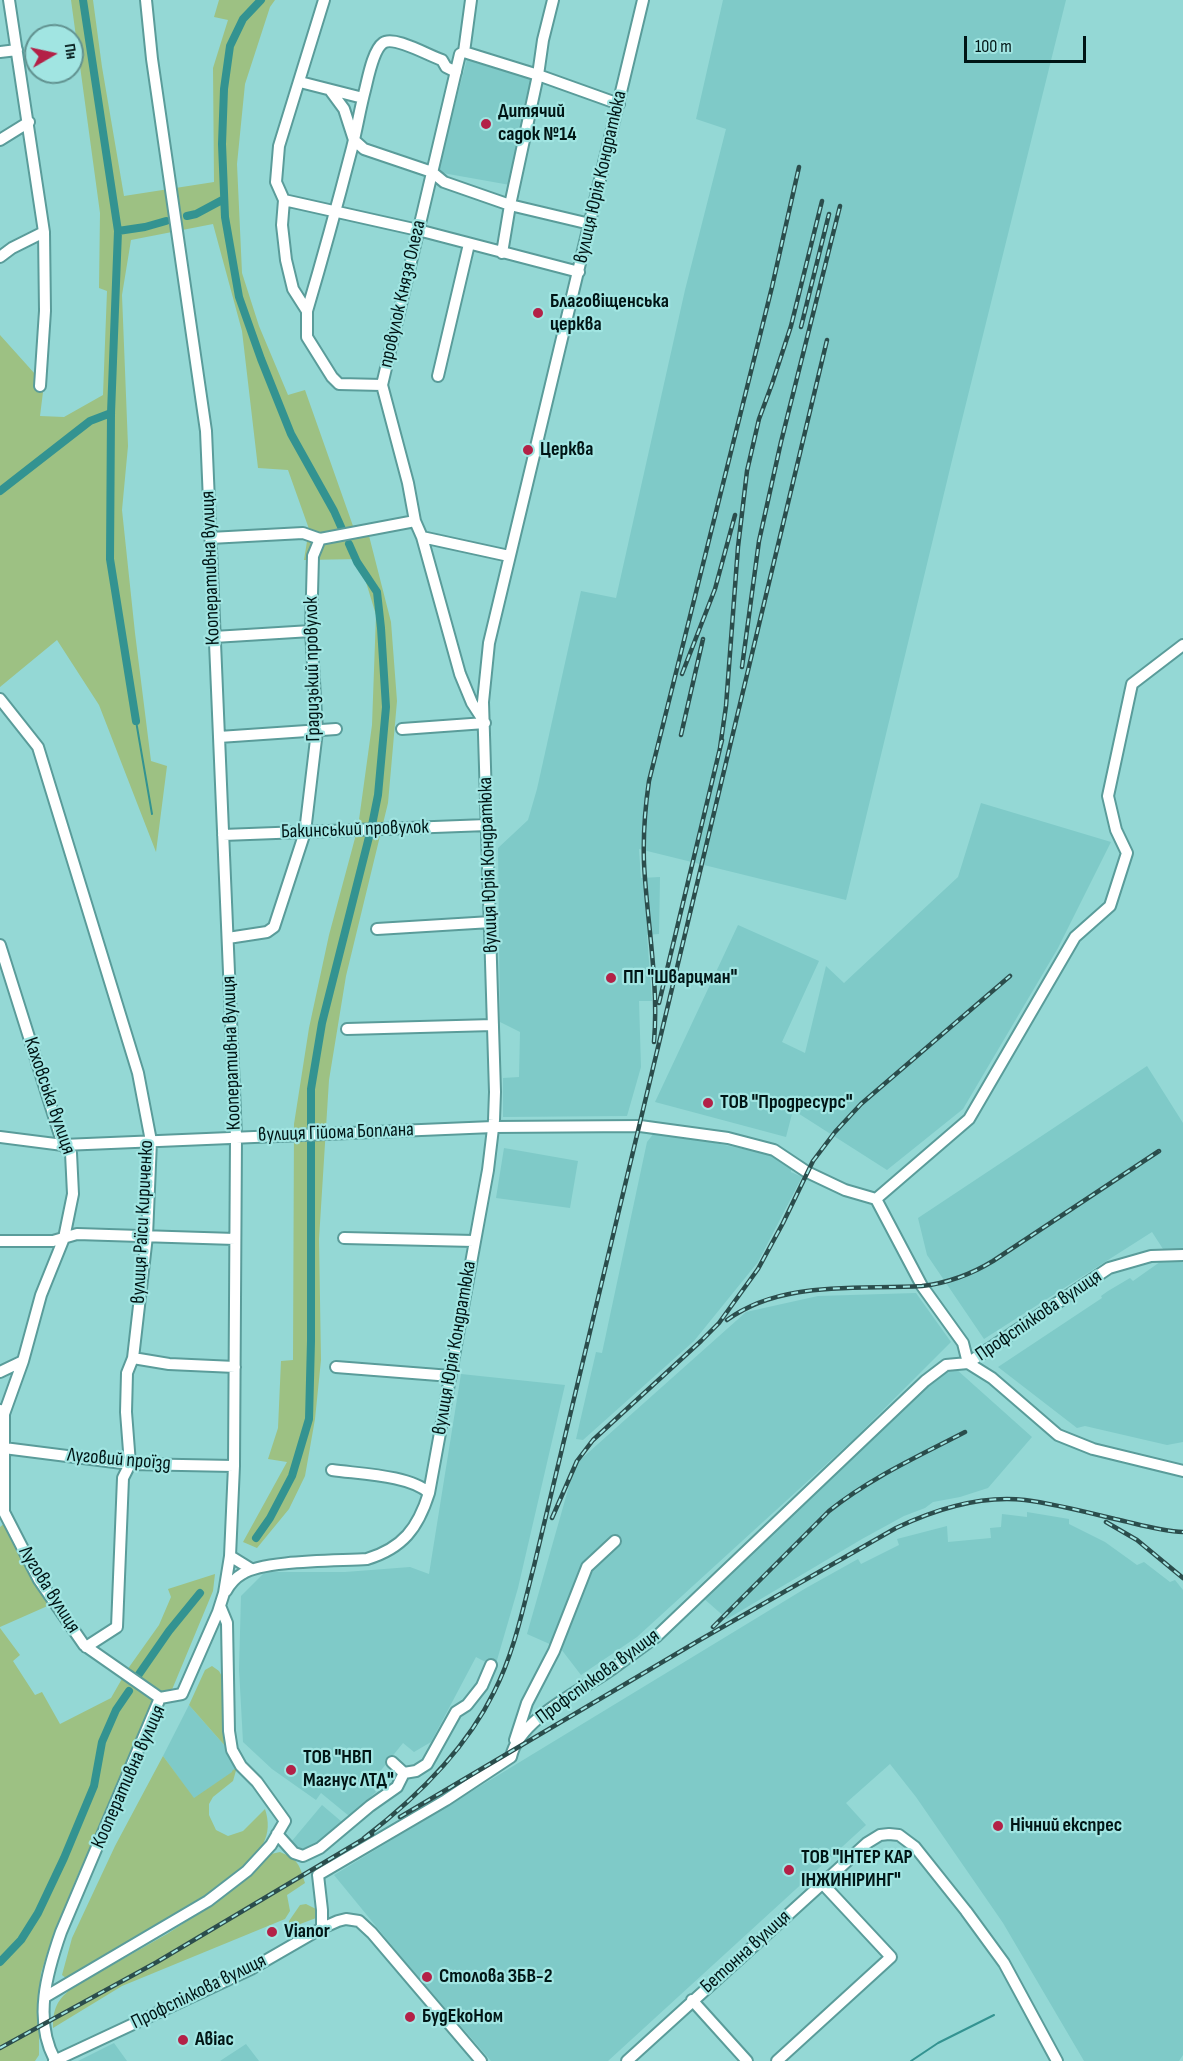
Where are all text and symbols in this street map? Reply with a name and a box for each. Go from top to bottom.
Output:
north arrow [24,24,84,84]
scale bar [967,24,1088,62]
text: 100 m [975,36,1012,57]
text: Пн [60,42,81,61]
street label: вулиця Юрія Кондратюка [570,89,632,265]
place label: Дитячий садок №14 [498,100,576,147]
marker: Дитячий садок №14 [479,117,493,131]
street label: провулок Князя Олега [374,218,432,370]
place label: Благовіщенська церква [550,290,669,337]
marker: Благовіщенська церква [531,306,545,320]
place label: Церква [540,438,593,462]
marker: Церква [521,443,535,457]
street label: Кооперативна вулиця [196,491,226,645]
street label: Градизький провулок [300,596,326,742]
street label: вулиця Юрія Кондратюка [474,777,504,953]
street label: Бакинський провулок [281,815,429,845]
place label: ПП "Шварцман" [623,966,737,990]
marker: ПП "Шварцман" [604,971,618,985]
street label: Кооперативна вулиця [217,976,247,1130]
street label: Каховська вулиця [18,1034,80,1158]
place label: ТОВ "Продресурс" [720,1091,853,1115]
marker: ТОВ "Продресурс" [701,1096,715,1110]
street label: вулиця Гійома Боплана [258,1118,414,1148]
street label: вулиця Раїси Кириченко [127,1140,159,1304]
street label: вулиця Юрія Кондратюка [428,1259,482,1437]
street label: Профспілкова вулиця [971,1265,1107,1367]
street label: Луговий проїзд [66,1444,172,1476]
street label: Лугова вулиця [13,1542,85,1638]
street label: Профспілкова вулиця [531,1624,665,1730]
street label: Кооперативна вулиця [87,1702,171,1852]
place label: ТОВ "НВП Магнус ЛТД" [303,1746,394,1793]
marker: ТОВ "НВП Магнус ЛТД" [284,1763,298,1777]
place label: Нічний експрес [1010,1814,1122,1838]
marker: Нічний експрес [991,1819,1005,1833]
place label: ТОВ "ІНТЕР КАР ІНЖИНІРИНГ" [801,1846,913,1893]
marker: ТОВ "ІНТЕР КАР ІНЖИНІРИНГ" [782,1863,796,1877]
street label: Бетонна вулиця [696,1905,796,1999]
place label: Vianor [284,1920,330,1944]
marker: Vianor [265,1925,279,1939]
street label: Профспілкова вулиця [128,1949,270,2035]
place label: Столова ЗБВ-2 [439,1965,552,1989]
marker: Столова ЗБВ-2 [420,1970,434,1984]
place label: БудЕкоНом [422,2005,503,2029]
marker: БудЕкоНом [403,2010,417,2024]
place label: Авіас [195,2028,234,2052]
marker: Авіас [176,2033,190,2047]

